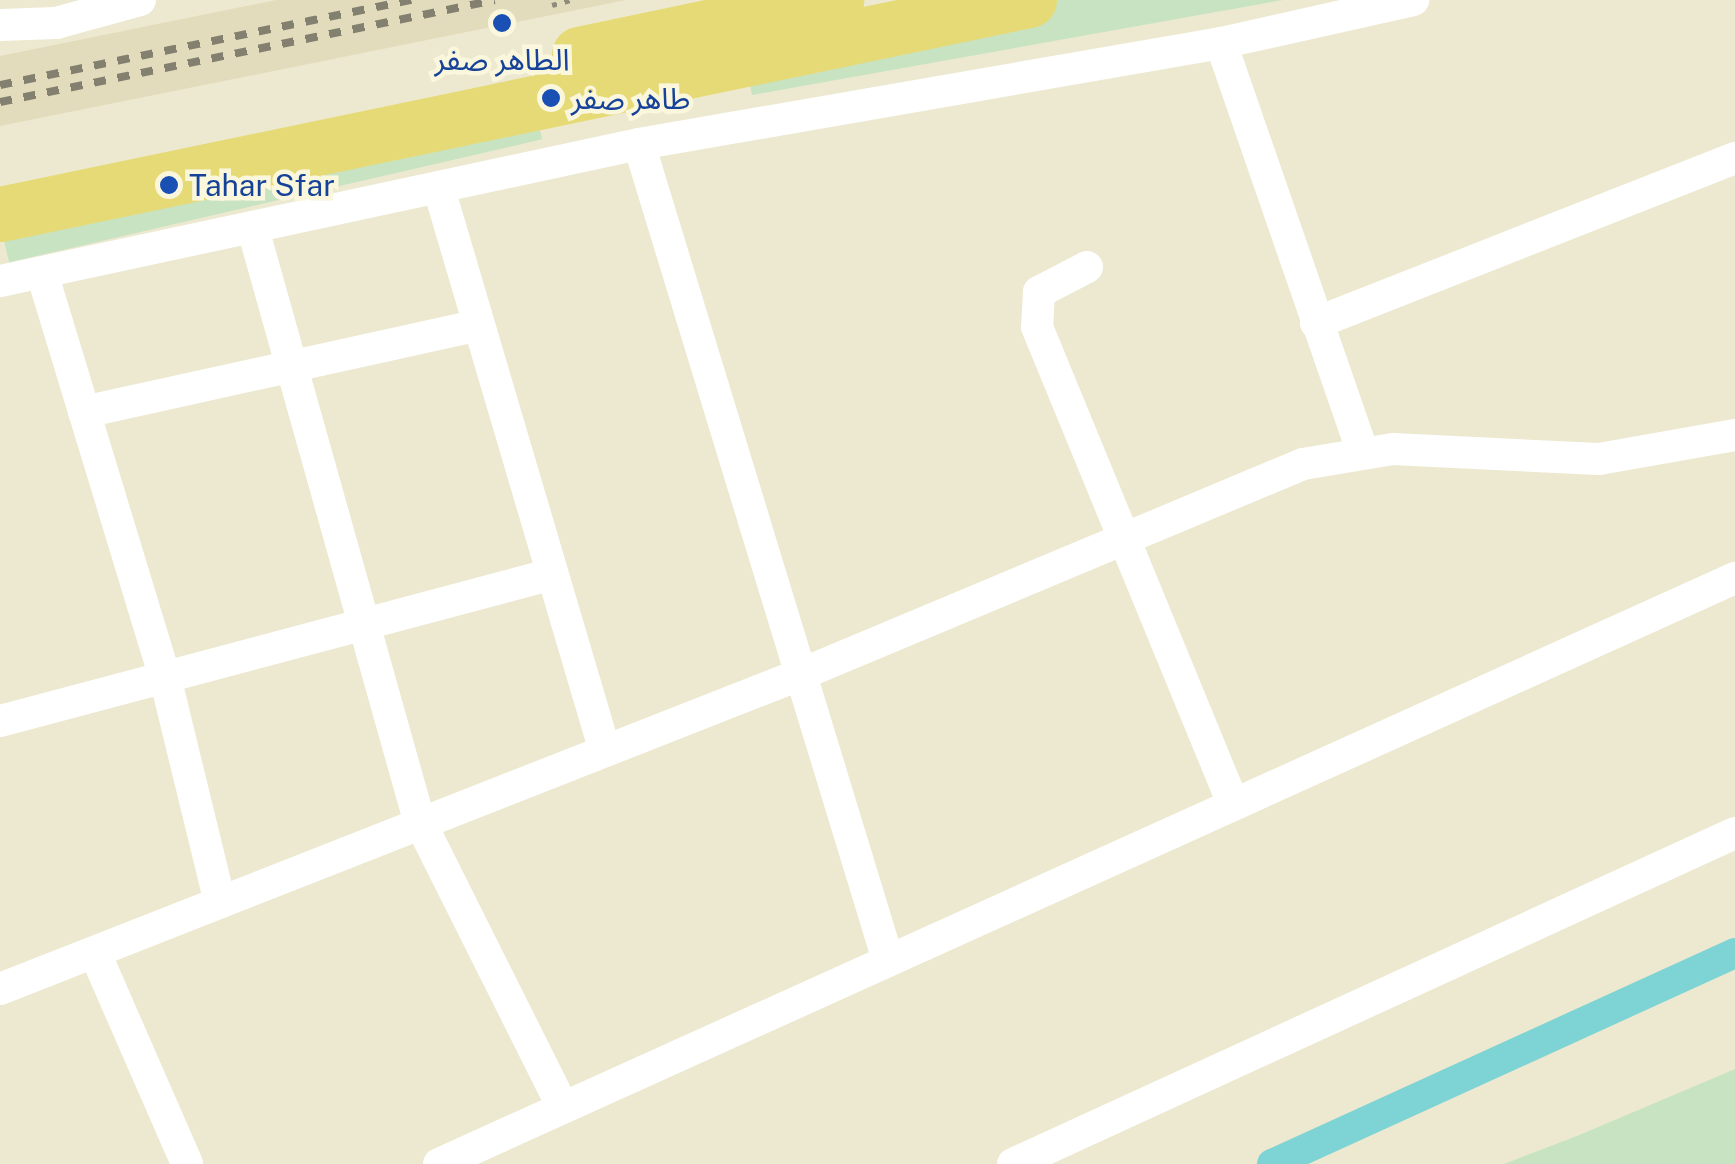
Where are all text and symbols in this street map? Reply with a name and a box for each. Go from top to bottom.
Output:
marker: الطاهر صفر [489,10,515,36]
place label: الطاهر صفر [434,41,570,77]
place label: طاهر صفر [571,80,690,116]
marker: طاهر صفر [540,87,562,109]
place label: Tahar Sfar [189,167,335,203]
marker: Tahar Sfar [158,174,180,196]

